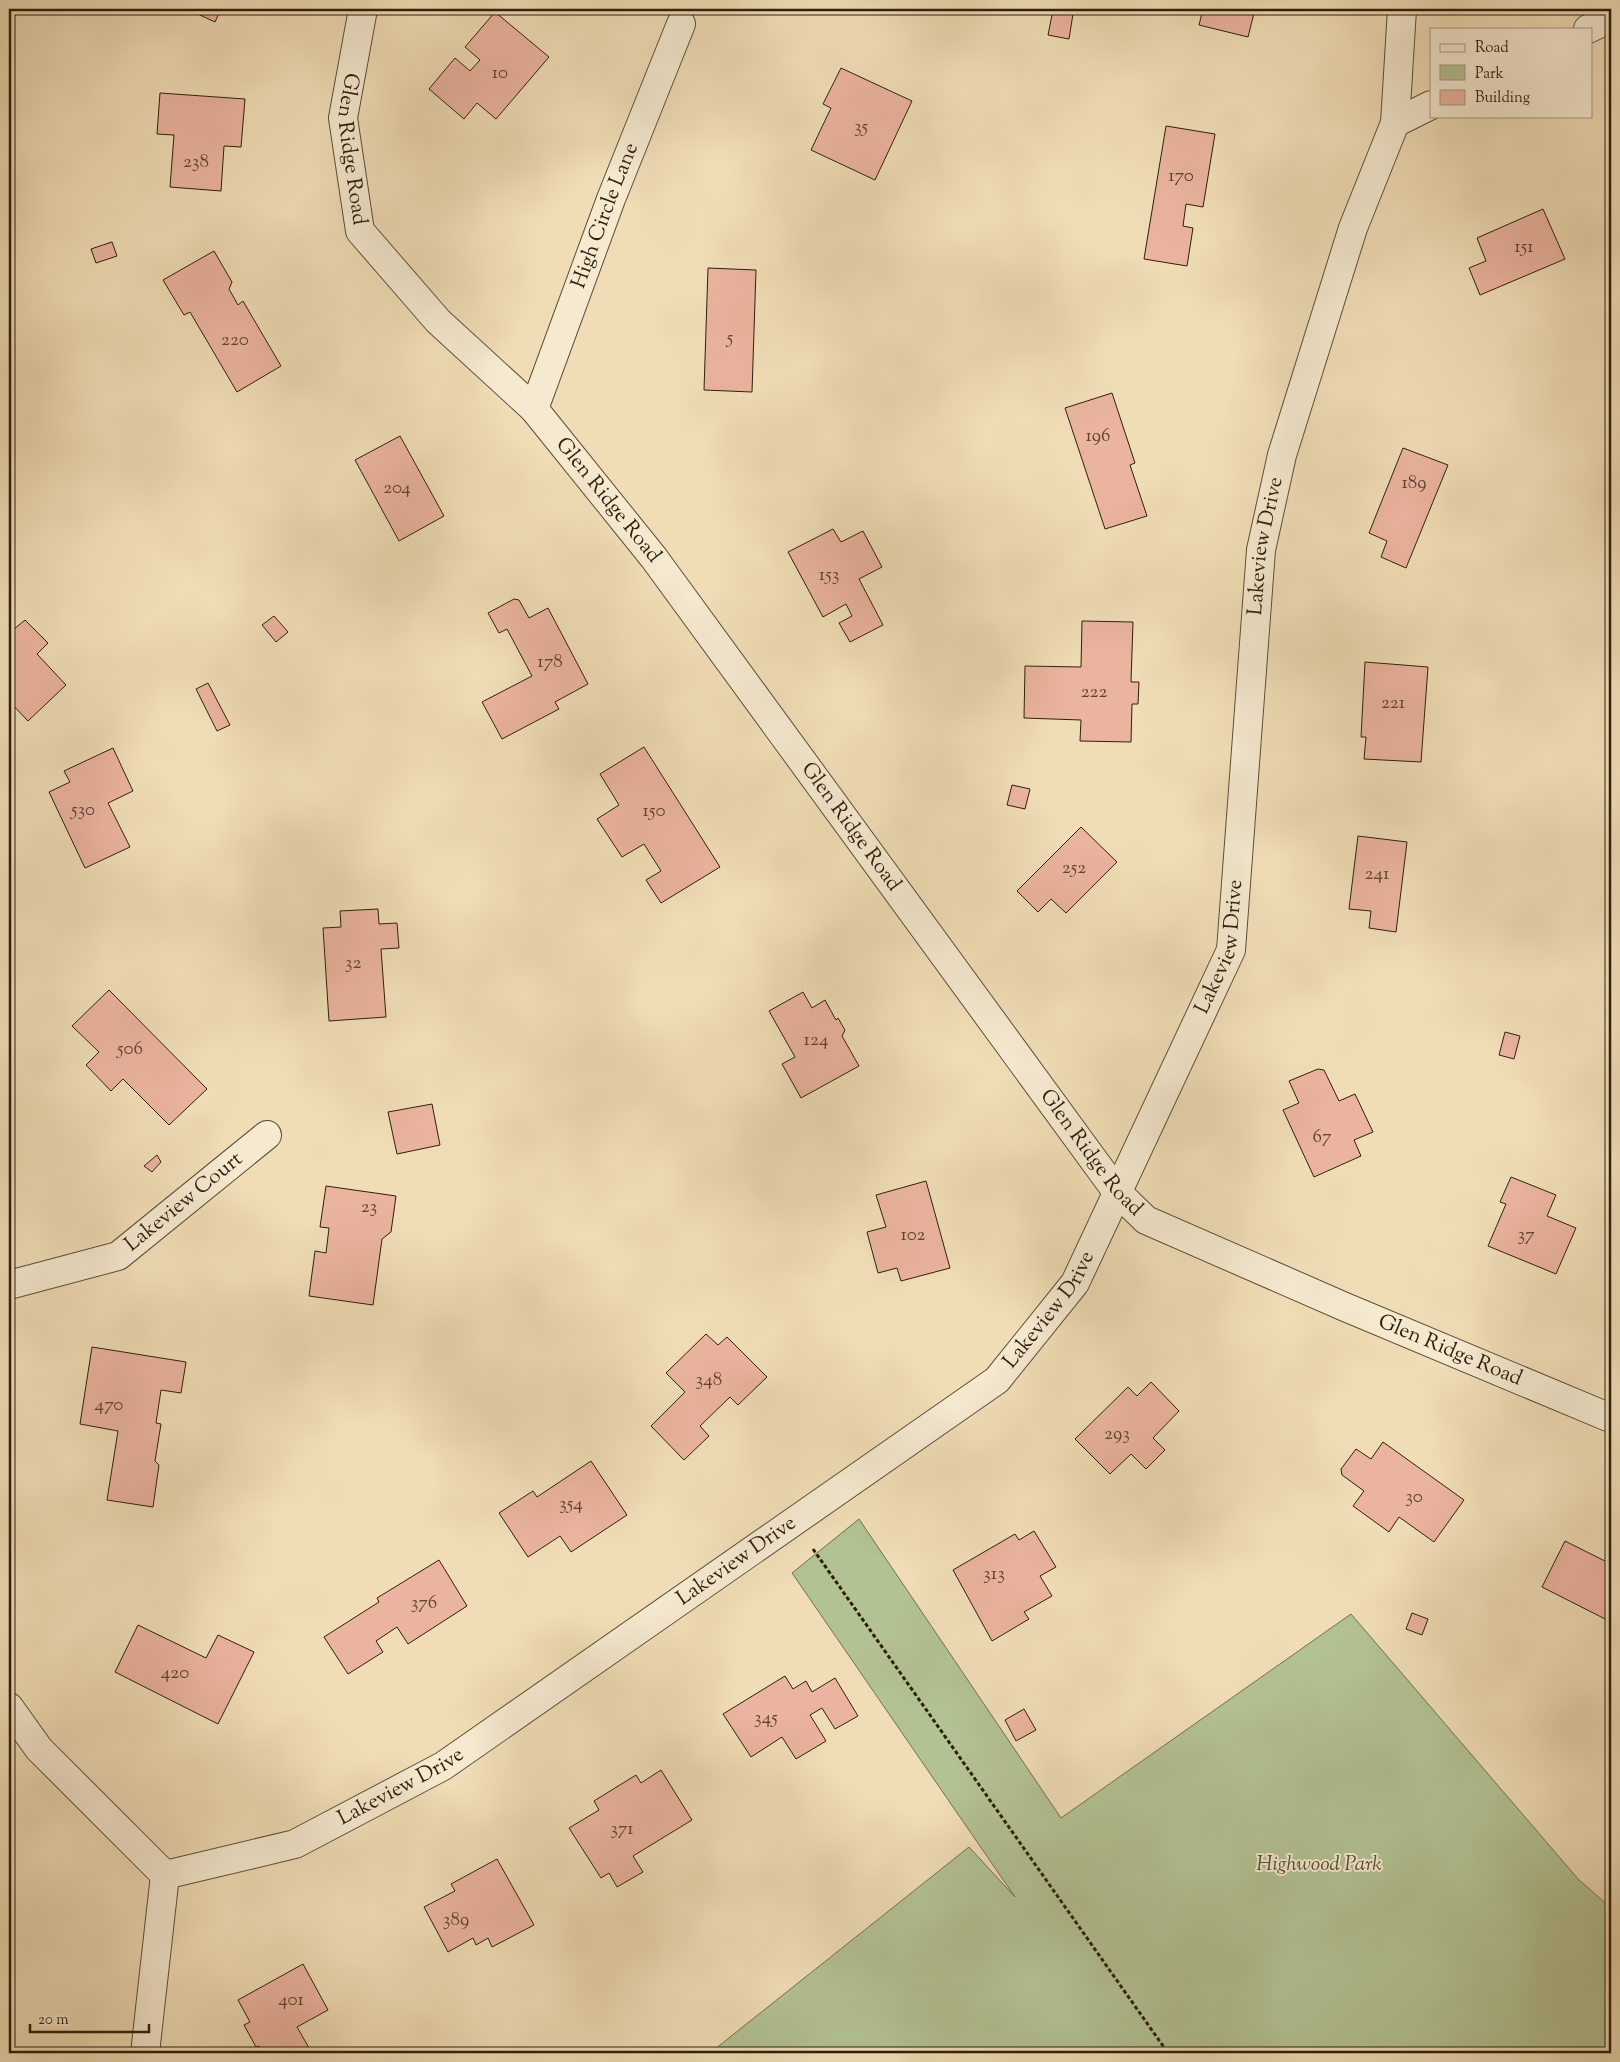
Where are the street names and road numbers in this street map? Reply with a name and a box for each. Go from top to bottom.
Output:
street label: Glen Ridge Road [328,70,374,227]
street label: High Circle Lane [564,139,647,293]
street label: Glen Ridge Road [548,431,668,570]
street label: Lakeview Drive [1241,474,1292,616]
street label: Glen Ridge Road [793,756,908,898]
street label: Lakeview Drive [1188,878,1251,1019]
street label: Glen Ridge Road [1032,1083,1149,1224]
street label: Lakeview Court [119,1145,250,1259]
street label: Lakeview Drive [997,1246,1103,1375]
street label: Glen Ridge Road [1373,1307,1527,1394]
street label: Lakeview Drive [671,1509,803,1614]
street label: Lakeview Drive [333,1741,470,1834]

